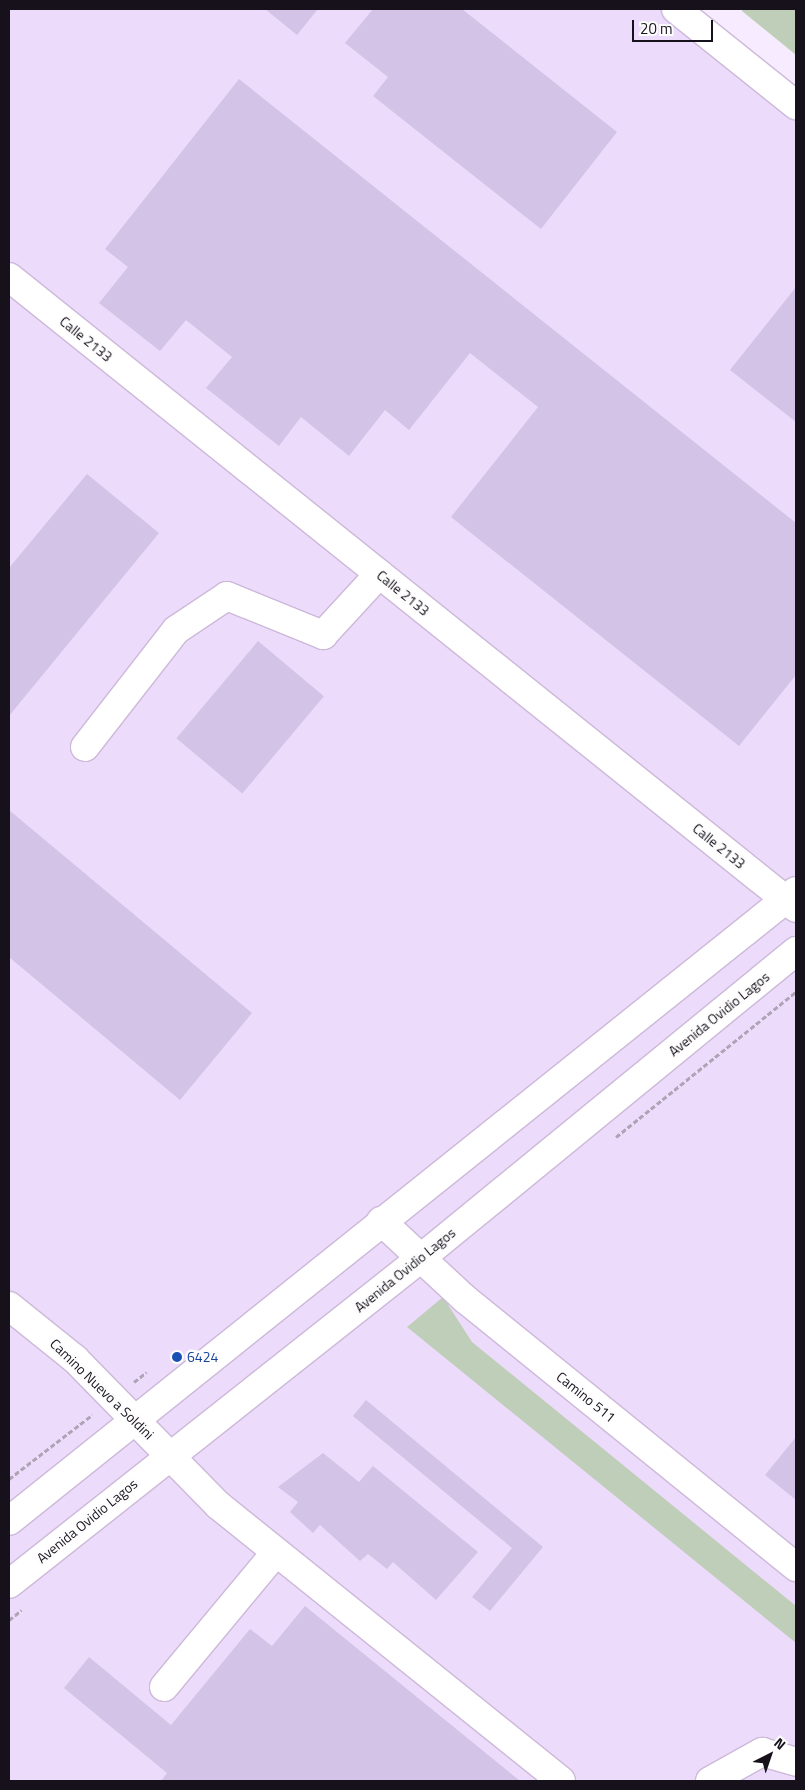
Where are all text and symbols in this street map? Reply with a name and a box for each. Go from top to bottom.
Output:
scale bar [635,10,716,42]
text: 20 m [640,17,673,40]
street label: Calle 2133 [56,313,116,365]
street label: Calle 2133 [373,567,433,619]
street label: Calle 2133 [689,820,749,872]
street label: Avenida Ovidio Lagos [665,968,773,1060]
street label: Avenida Ovidio Lagos [351,1224,459,1316]
street label: Camino Nuevo a Soldini [47,1335,157,1443]
place label: 6424 [187,1349,218,1365]
marker: 6424 [171,1351,183,1363]
street label: Camino 511 [553,1368,619,1426]
street label: Avenida Ovidio Lagos [33,1475,141,1567]
north arrow [745,1730,795,1780]
text: N [770,1732,791,1754]

